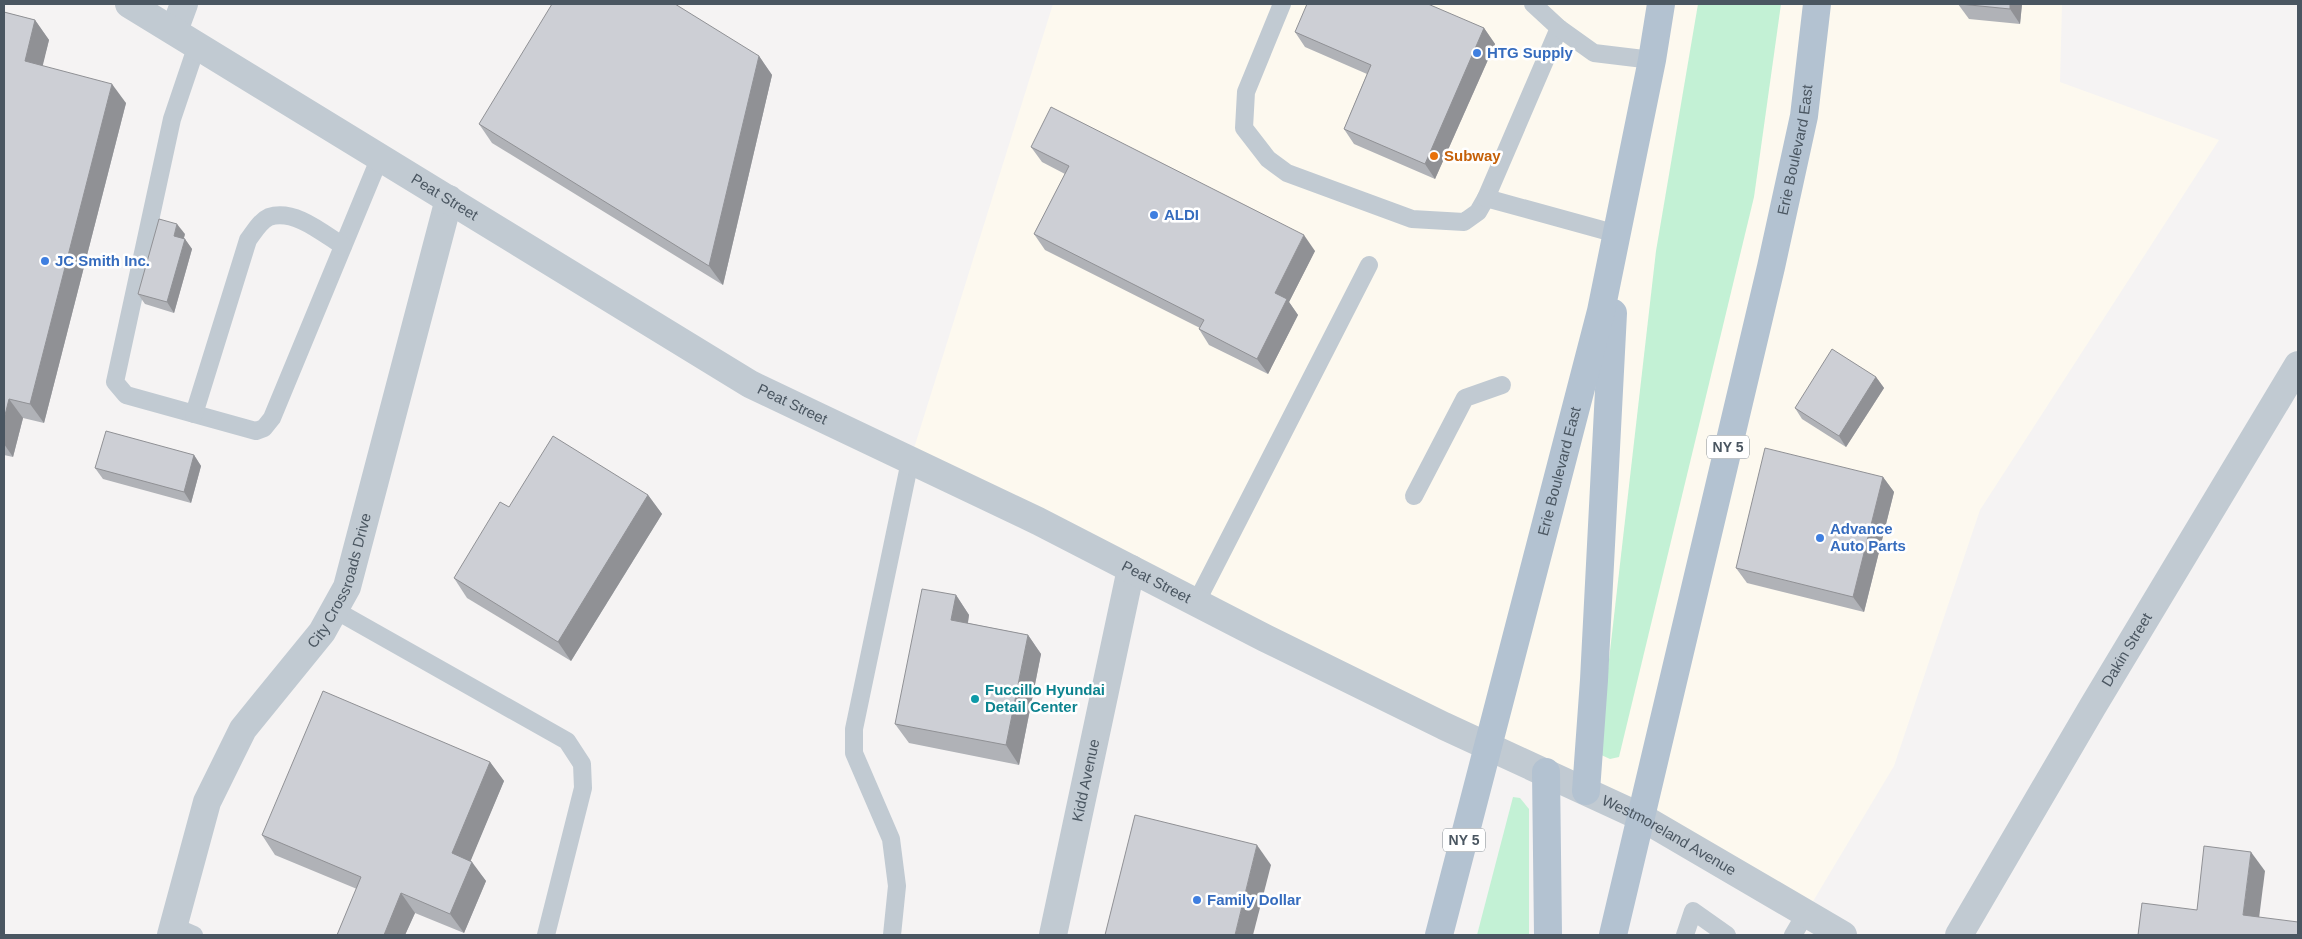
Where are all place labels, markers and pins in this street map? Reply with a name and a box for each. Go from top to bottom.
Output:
place label: HTG Supply [1487,44,1573,61]
marker: HTG Supply [1471,47,1483,59]
place label: Subway [1444,147,1501,164]
marker: Subway [1428,150,1440,162]
place label: ALDI [1164,206,1199,223]
marker: ALDI [1148,209,1160,221]
place label: JC Smith Inc. [55,252,150,269]
marker: JC Smith Inc. [39,255,51,267]
place label: Advance Auto Parts [1830,520,1906,554]
marker: Advance Auto Parts [1814,532,1826,544]
place label: Fuccillo Hyundai Detail Center [985,681,1105,715]
marker: Fuccillo Hyundai Detail Center [969,693,981,705]
place label: Family Dollar [1207,891,1301,908]
marker: Family Dollar [1191,894,1203,906]

